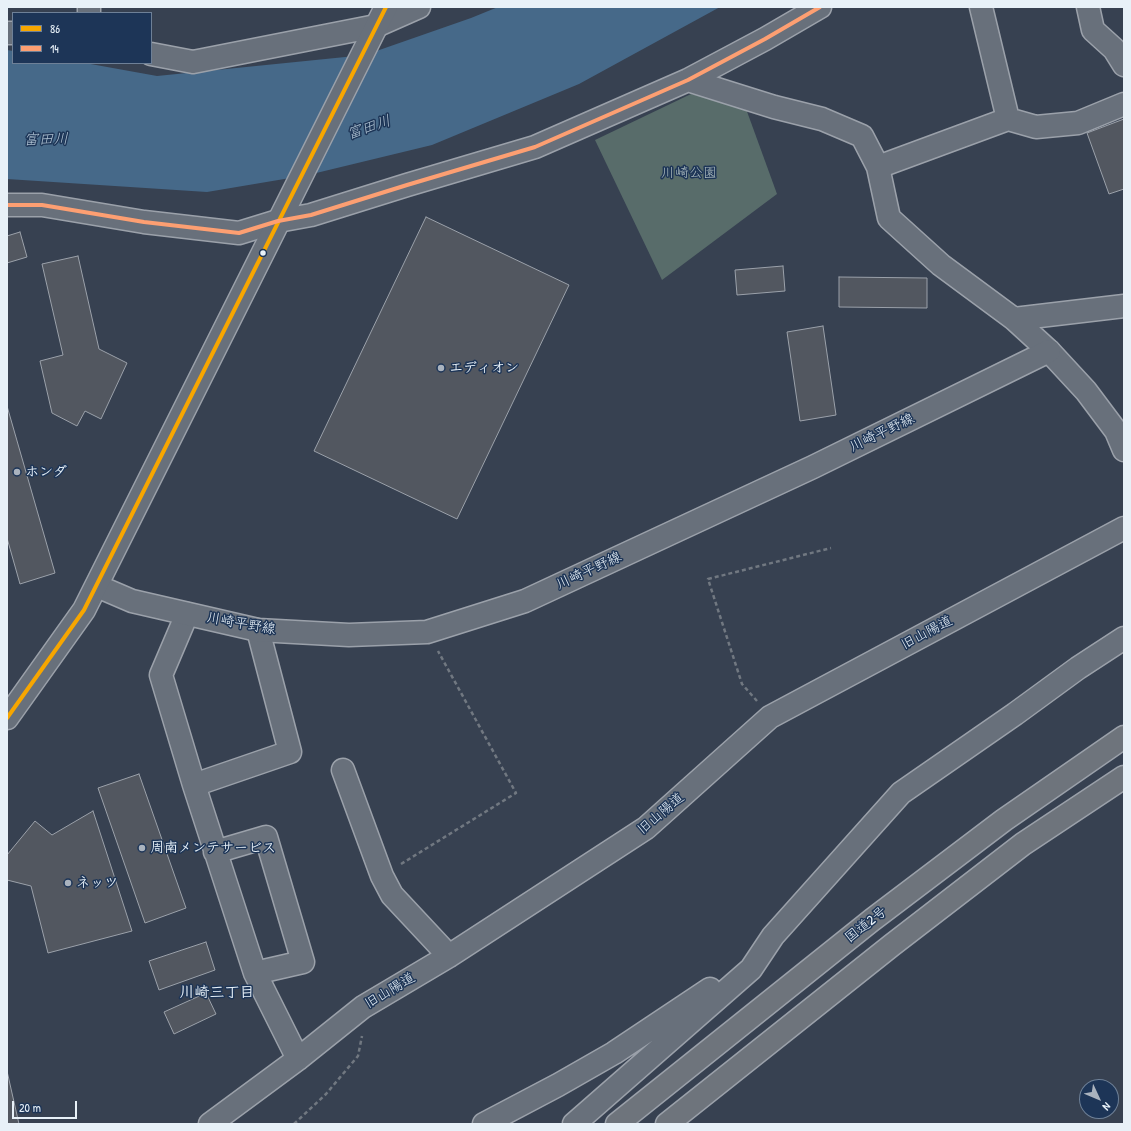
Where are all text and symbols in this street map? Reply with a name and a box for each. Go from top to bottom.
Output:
legend [12,12,152,64]
text: 86 [50,20,60,37]
text: 14 [50,40,59,57]
water label: 富田川 [345,112,393,144]
water label: 富田川 [23,131,69,149]
park label: 川崎公園 [661,165,717,181]
unlabelled marker [258,248,268,258]
place label: エディオン [449,360,519,376]
marker: エディオン [436,363,446,373]
street label: 川崎平野線 [847,410,917,456]
place label: ホンダ [25,464,67,480]
marker: ホンダ [12,467,22,477]
street label: 川崎平野線 [554,549,624,593]
street label: 川崎平野線 [205,610,277,638]
street label: 旧山陽道 [898,612,956,654]
street label: 旧山陽道 [634,790,688,838]
place label: 周南メンテサービス [150,840,276,856]
marker: 周南メンテサービス [137,843,147,853]
place label: ネッツ [76,875,118,891]
marker: ネッツ [63,878,73,888]
street label: 国道2号 [842,903,890,947]
street label: 旧山陽道 [362,969,418,1013]
district label: 川崎三丁目 [180,984,254,1002]
north arrow [1079,1079,1119,1119]
scale bar [14,1093,79,1119]
text: 20 m [19,1099,41,1116]
text: N [1100,1100,1114,1114]

